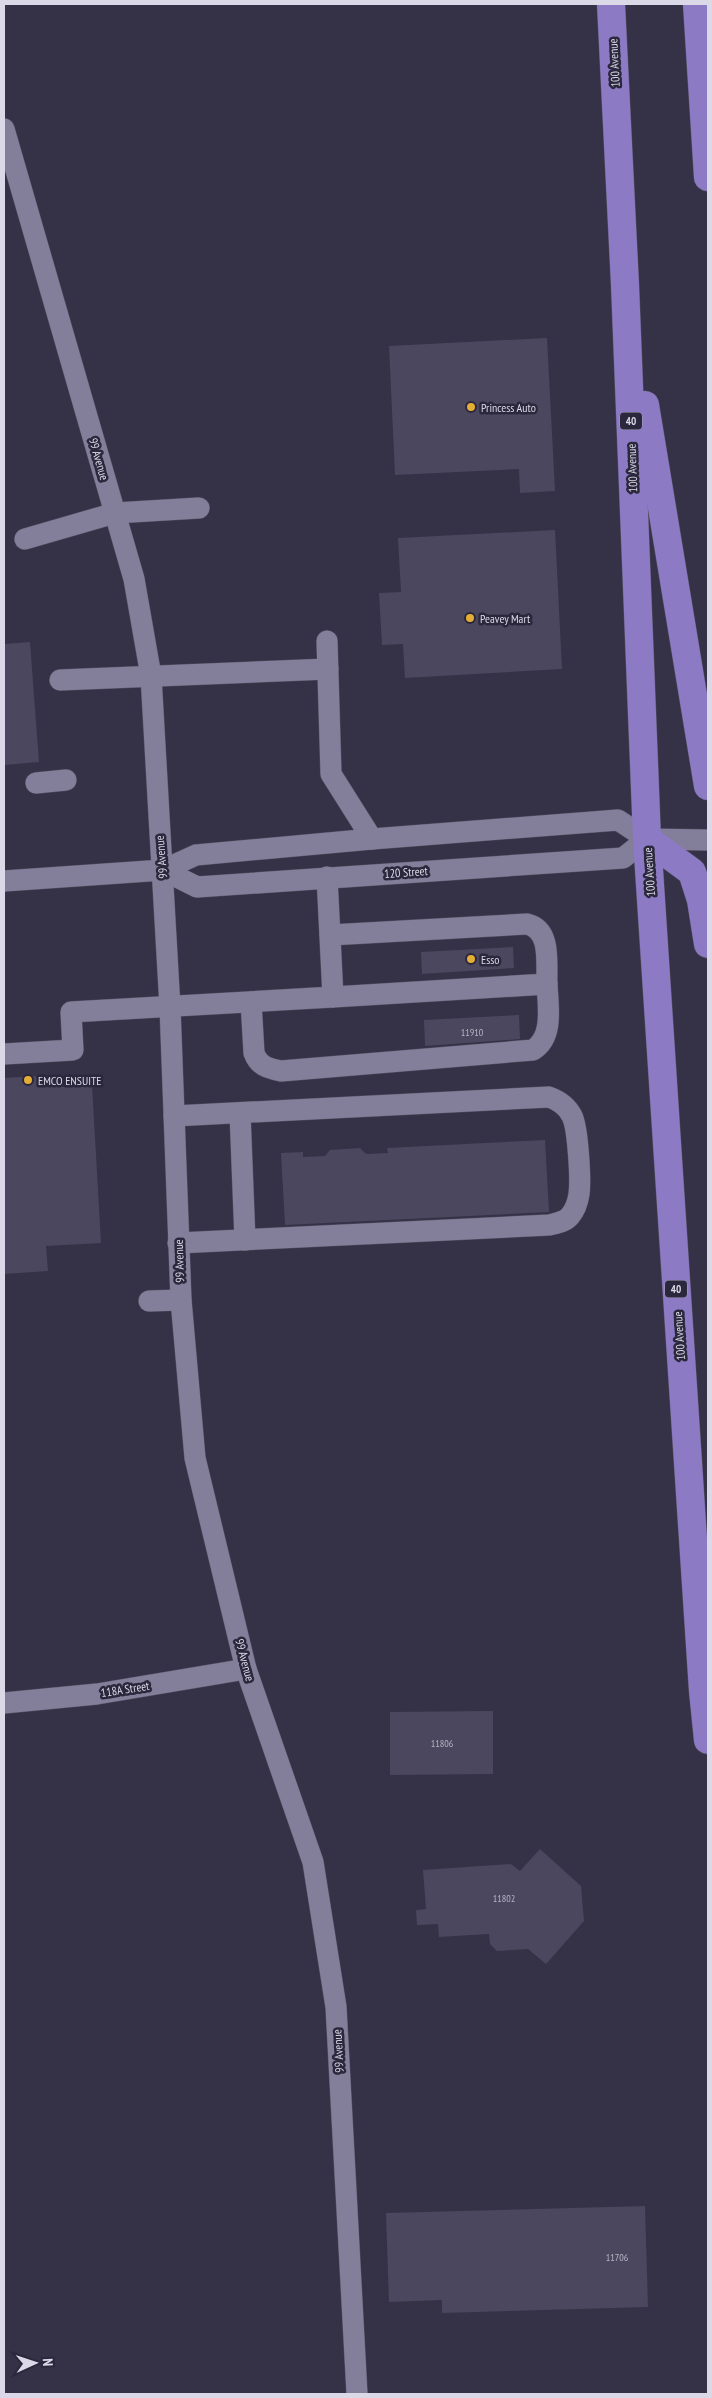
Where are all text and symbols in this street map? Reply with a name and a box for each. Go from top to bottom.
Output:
street label: 100 Avenue [605,38,623,88]
place label: Princess Auto [481,400,536,415]
marker: Princess Auto [465,401,477,413]
road number: 40 [620,412,642,430]
street label: 99 Avenue [86,436,112,482]
street label: 100 Avenue [624,443,640,493]
place label: Peavey Mart [480,611,531,626]
marker: Peavey Mart [464,612,476,624]
street label: 99 Avenue [152,835,170,879]
street label: 100 Avenue [640,847,658,897]
street label: 120 Street [384,863,429,881]
place label: Esso [481,952,499,967]
marker: Esso [465,953,477,965]
house number: 11910 [461,1026,484,1039]
place label: EMCO ENSUITE [38,1073,101,1088]
marker: EMCO ENSUITE [22,1074,34,1086]
street label: 99 Avenue [171,1239,187,1283]
road number: 40 [665,1280,687,1298]
street label: 100 Avenue [670,1311,688,1361]
street label: 99 Avenue [232,1637,258,1683]
street label: 118A Street [100,1678,151,1700]
house number: 11806 [431,1737,454,1750]
house number: 11802 [493,1892,515,1905]
street label: 99 Avenue [329,2029,347,2073]
house number: 11706 [606,2251,629,2264]
north arrow [10,2338,60,2388]
text: N [39,2358,57,2367]

